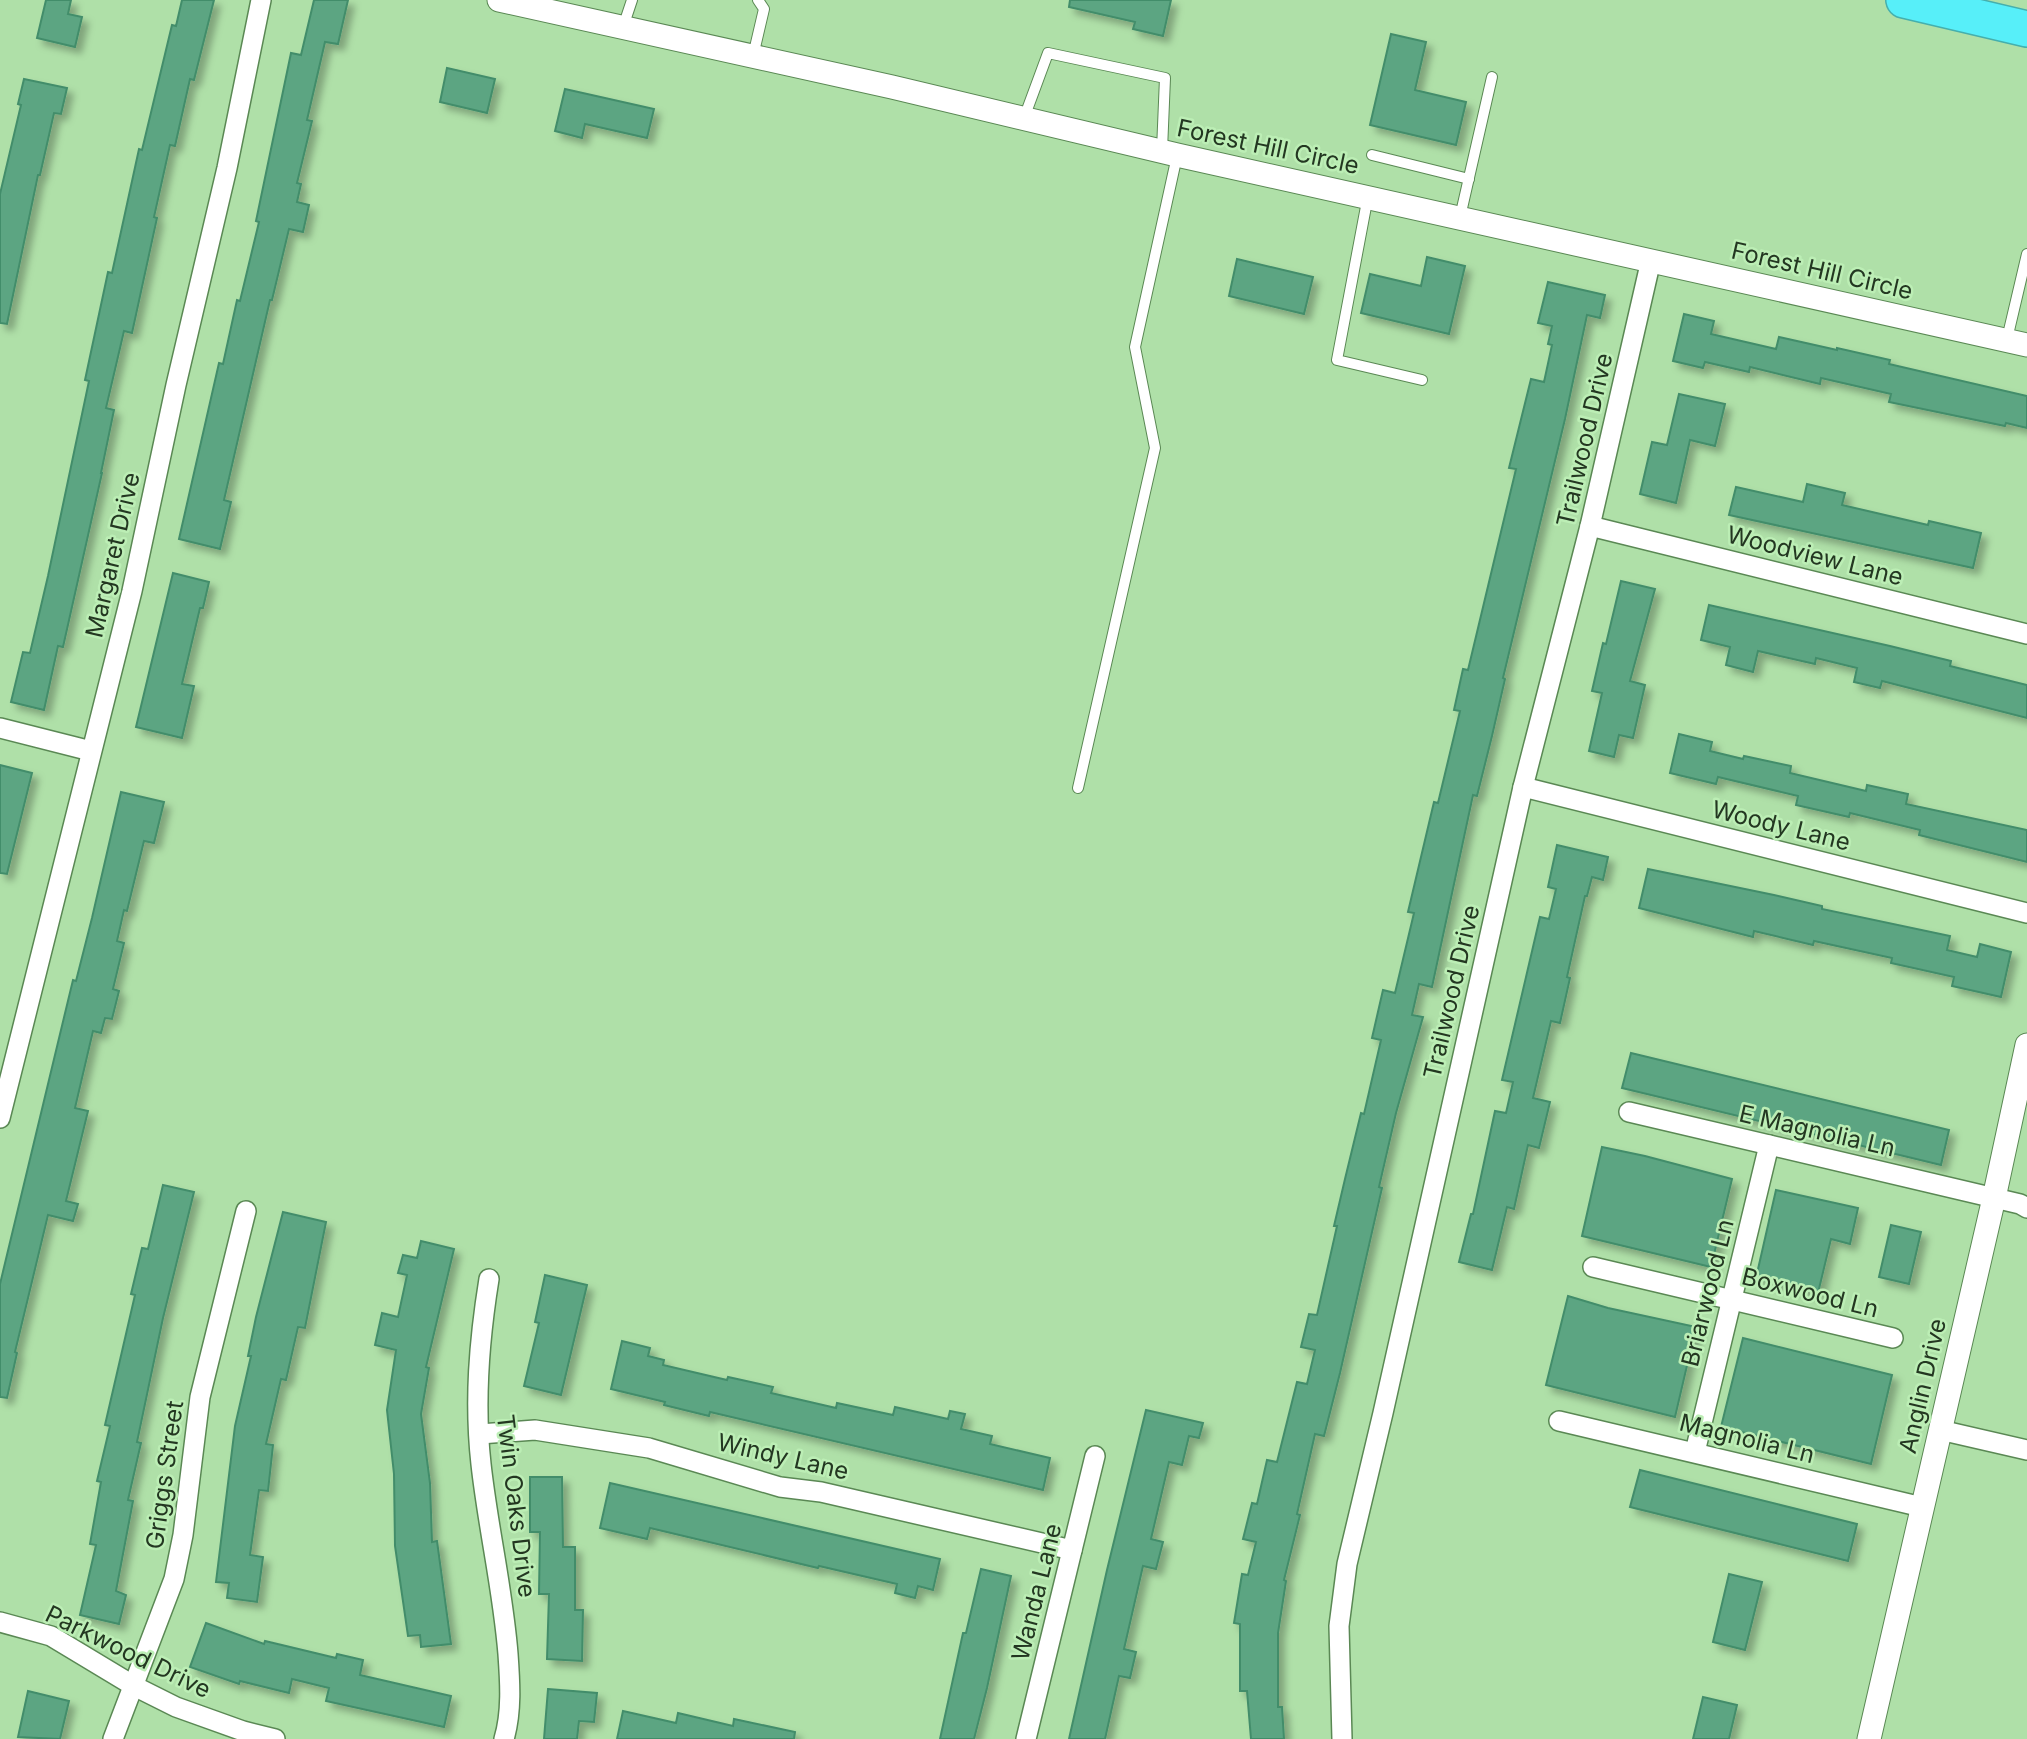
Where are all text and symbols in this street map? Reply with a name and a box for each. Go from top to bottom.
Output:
street label: Forest Hill Circle [1175,113,1362,180]
street label: Forest Hill Circle [1729,236,1916,305]
street label: Trailwood Drive [1550,350,1619,530]
street label: Margaret Drive [79,469,146,640]
street label: Woodview Lane [1724,520,1906,591]
street label: Woody Lane [1709,794,1853,857]
street label: Trailwood Drive [1417,902,1486,1082]
street label: E Magnolia Ln [1736,1098,1898,1163]
street label: Briarwood Ln [1675,1216,1740,1370]
street label: Boxwood Ln [1739,1262,1881,1323]
street label: Anglin Drive [1893,1316,1952,1456]
street label: Griggs Street [140,1399,189,1551]
street label: Magnolia Ln [1677,1408,1818,1469]
street label: Twin Oaks Drive [491,1413,542,1599]
street label: Windy Lane [715,1427,852,1486]
street label: Wanda Lane [1005,1520,1068,1663]
street label: Parkwood Drive [41,1599,216,1704]

